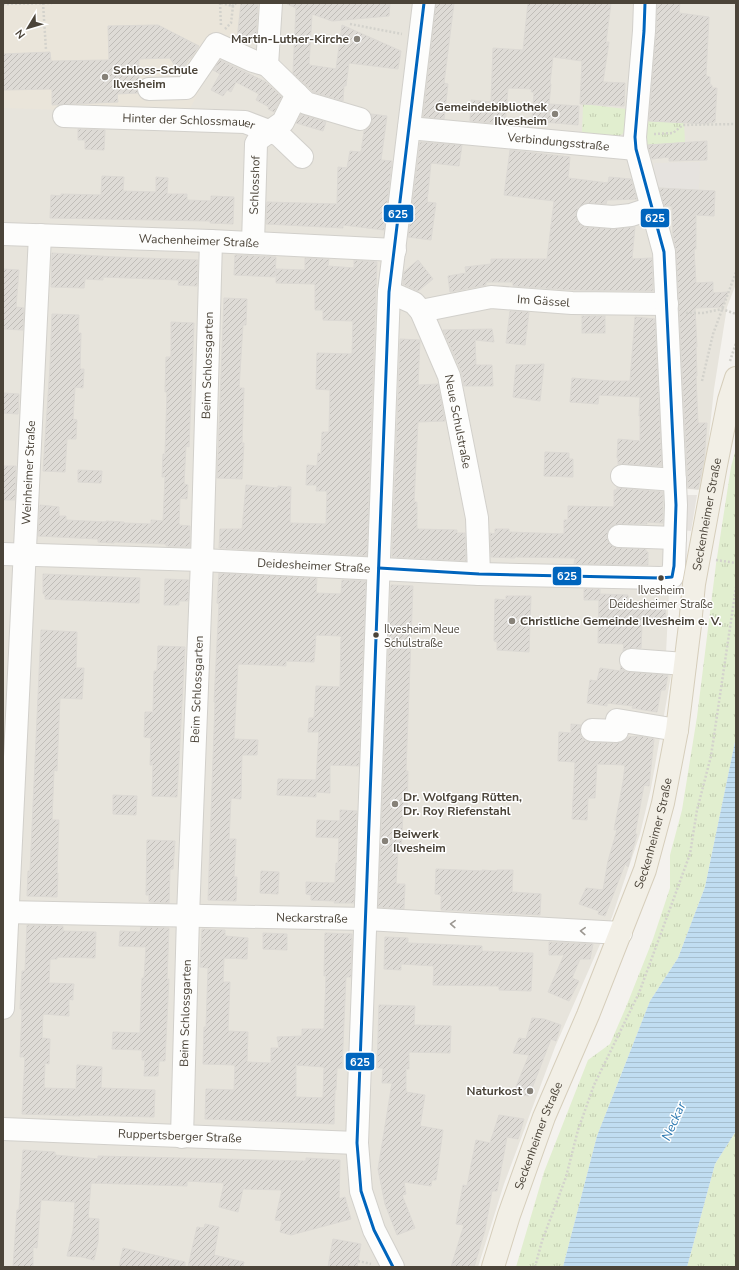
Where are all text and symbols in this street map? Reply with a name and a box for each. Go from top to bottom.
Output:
north arrow [8,8,48,48]
text: N [12,26,29,42]
place label: Martin-Luther-Kirche [231,31,349,47]
marker: Martin-Luther-Kirche [352,34,362,44]
place label: Schloss-Schule Ilvesheim [113,62,199,92]
marker: Schloss-Schule Ilvesheim [100,72,110,82]
place label: Gemeindebibliothek Ilvesheim [435,99,548,129]
marker: Gemeindebibliothek Ilvesheim [550,109,560,119]
street label: Hinter der Schlossmauer [122,110,258,133]
street label: Verbindungsstraße [506,129,610,155]
street label: Schlosshof [246,154,264,215]
line badge: 625 [383,204,414,223]
text: 625 [388,207,408,222]
line badge: 625 [640,208,670,228]
text: 625 [645,211,665,226]
street label: Wachenheimer Straße [138,231,259,251]
street label: Im Gässel [516,291,571,311]
street label: Beim Schlossgarten [198,311,217,419]
street label: Neue Schulstraße [441,373,475,470]
street label: Weinheimer Straße [18,420,39,525]
street label: Seckenheimer Straße [689,456,725,572]
street label: Deidesheimer Straße [257,555,371,576]
line badge: 625 [552,566,582,586]
text: 625 [557,569,577,584]
marker: Ilvesheim Deidesheimer Straße [656,573,666,583]
place label: Ilvesheim Deidesheimer Straße [609,583,713,612]
place label: Christliche Gemeinde Ilvesheim e. V. [520,613,722,629]
marker: Christliche Gemeinde Ilvesheim e. V. [507,616,517,626]
place label: Ilvesheim Neue Schulstraße [384,622,460,651]
marker: Ilvesheim Neue Schulstraße [371,630,381,640]
street label: Beim Schlossgarten [187,635,207,743]
street label: Seckenheimer Straße [630,776,676,891]
place label: Dr. Wolfgang Rütten, Dr. Roy Riefenstahl [403,789,522,819]
marker: Dr. Wolfgang Rütten, Dr. Roy Riefenstahl [390,799,400,809]
place label: Beiwerk Ilvesheim [393,826,446,856]
marker: Beiwerk Ilvesheim [380,836,390,846]
street label: Neckarstraße [276,909,348,927]
one-way arrow [450,920,456,928]
one-way arrow [579,927,585,935]
street label: Beim Schlossgarten [176,959,195,1067]
line badge: 625 [345,1052,375,1071]
text: 625 [350,1055,370,1070]
street label: Seckenheimer Straße [511,1079,566,1192]
place label: Naturkost [467,1083,522,1099]
marker: Naturkost [525,1086,535,1096]
water label: Neckar [657,1099,691,1144]
street label: Ruppertsberger Straße [118,1126,242,1146]

